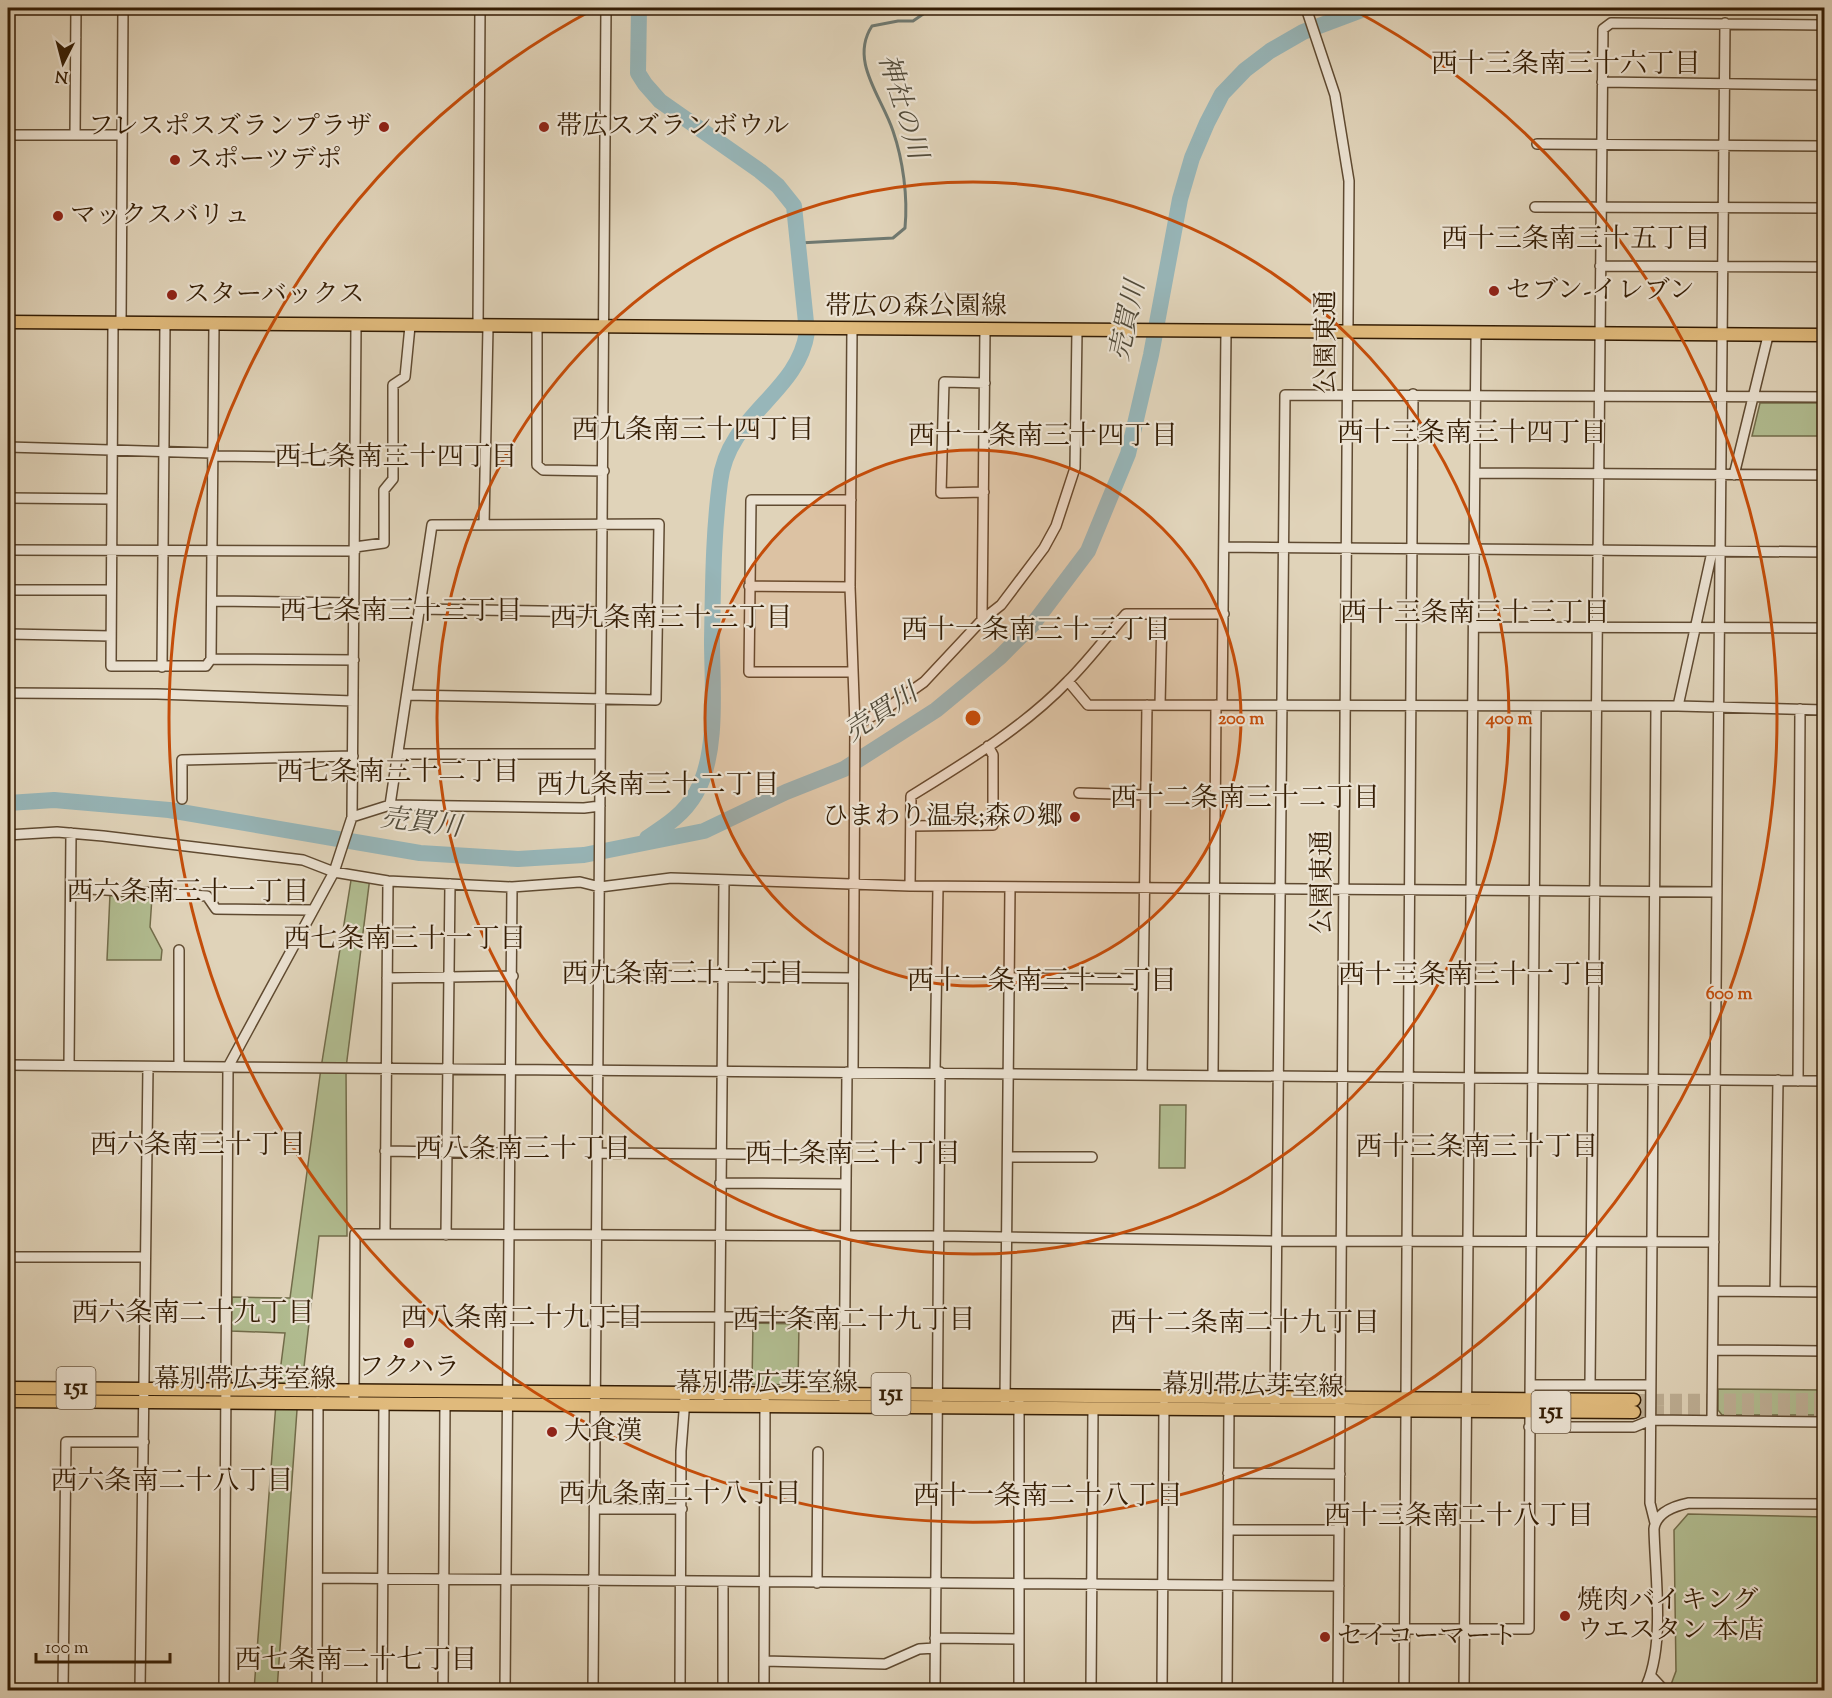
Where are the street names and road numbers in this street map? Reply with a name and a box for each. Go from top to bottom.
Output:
street label: 帯広の森公園線 [825,289,1007,326]
street label: 公園東通 [1309,290,1346,394]
street label: 公園東通 [1305,830,1342,934]
street label: 幕別帯広芽室線 [154,1362,336,1399]
street label: 幕別帯広芽室線 [676,1366,858,1403]
road number: 151 [56,1367,96,1409]
street label: 幕別帯広芽室線 [1162,1367,1344,1407]
road number: 151 [872,1373,910,1415]
road number: 151 [1532,1391,1570,1433]

